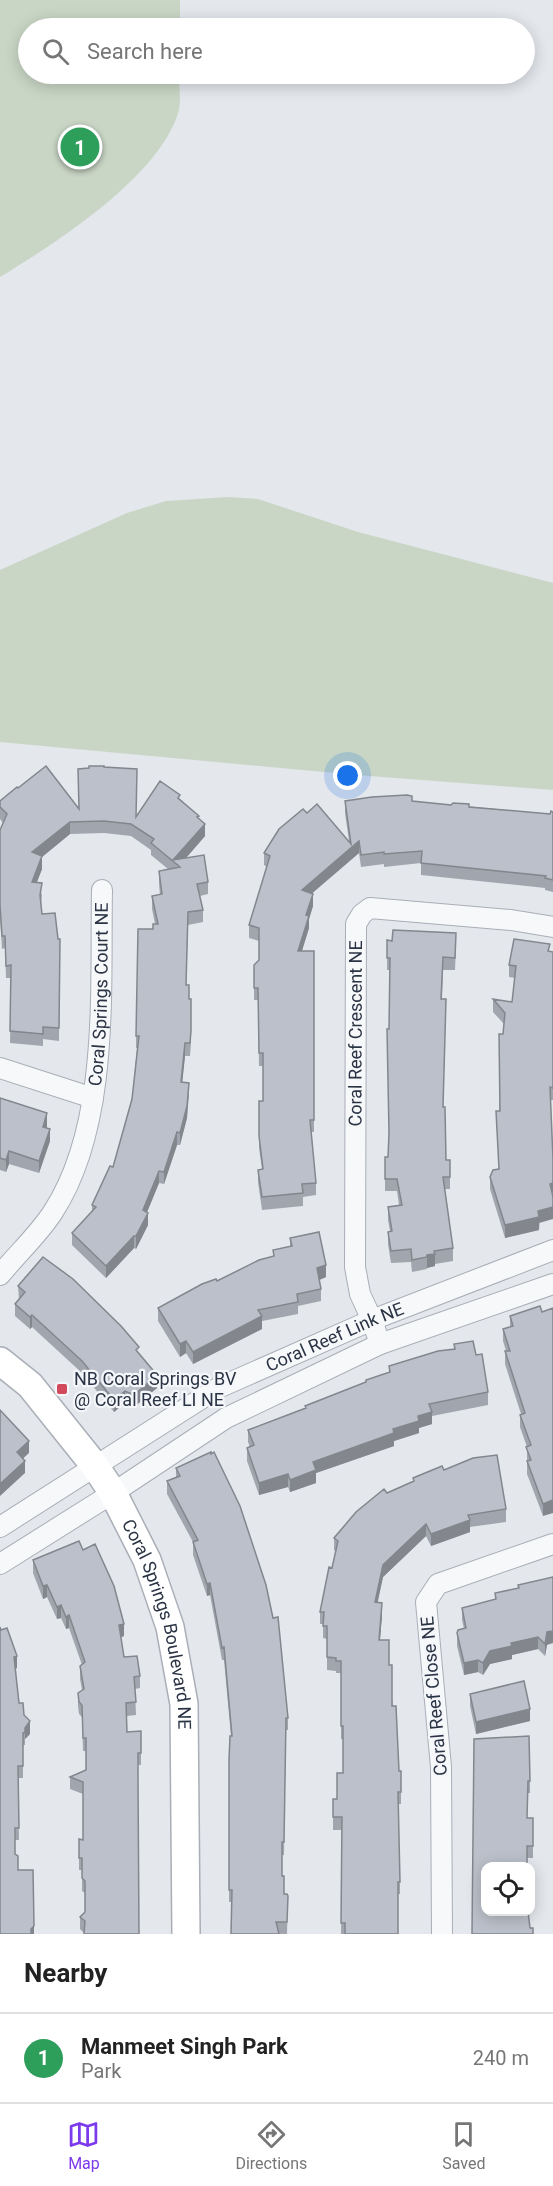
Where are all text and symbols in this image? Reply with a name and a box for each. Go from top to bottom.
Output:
search box [18,18,535,84]
icon: search [39,35,72,68]
text: Search here [87,39,203,64]
pin: 1 [60,124,100,170]
your location [333,761,362,790]
street label: Coral Springs Court NE [84,902,112,1087]
street label: Coral Reef Crescent NE [344,940,366,1127]
street label: Coral Reef Link NE [262,1298,407,1376]
place label: NB Coral Springs BV @ Coral Reef LI NE [74,1368,237,1410]
marker: NB Coral Springs BV @ Coral Reef LI NE [55,1382,69,1396]
street label: Coral Springs Boulevard NE [118,1516,195,1730]
street label: Coral Reef Close NE [416,1615,451,1777]
map controls [481,1862,535,1916]
button: locate [481,1862,535,1916]
text: Nearby [24,1958,107,1988]
text: Manmeet Singh Park [81,2034,288,2059]
text: 1 [38,2046,49,2070]
text: 240 m [473,2046,529,2070]
text: Park [81,2059,121,2083]
tab: Map [67,2118,100,2173]
tab: Directions [235,2118,307,2173]
tab: Saved [442,2118,486,2173]

